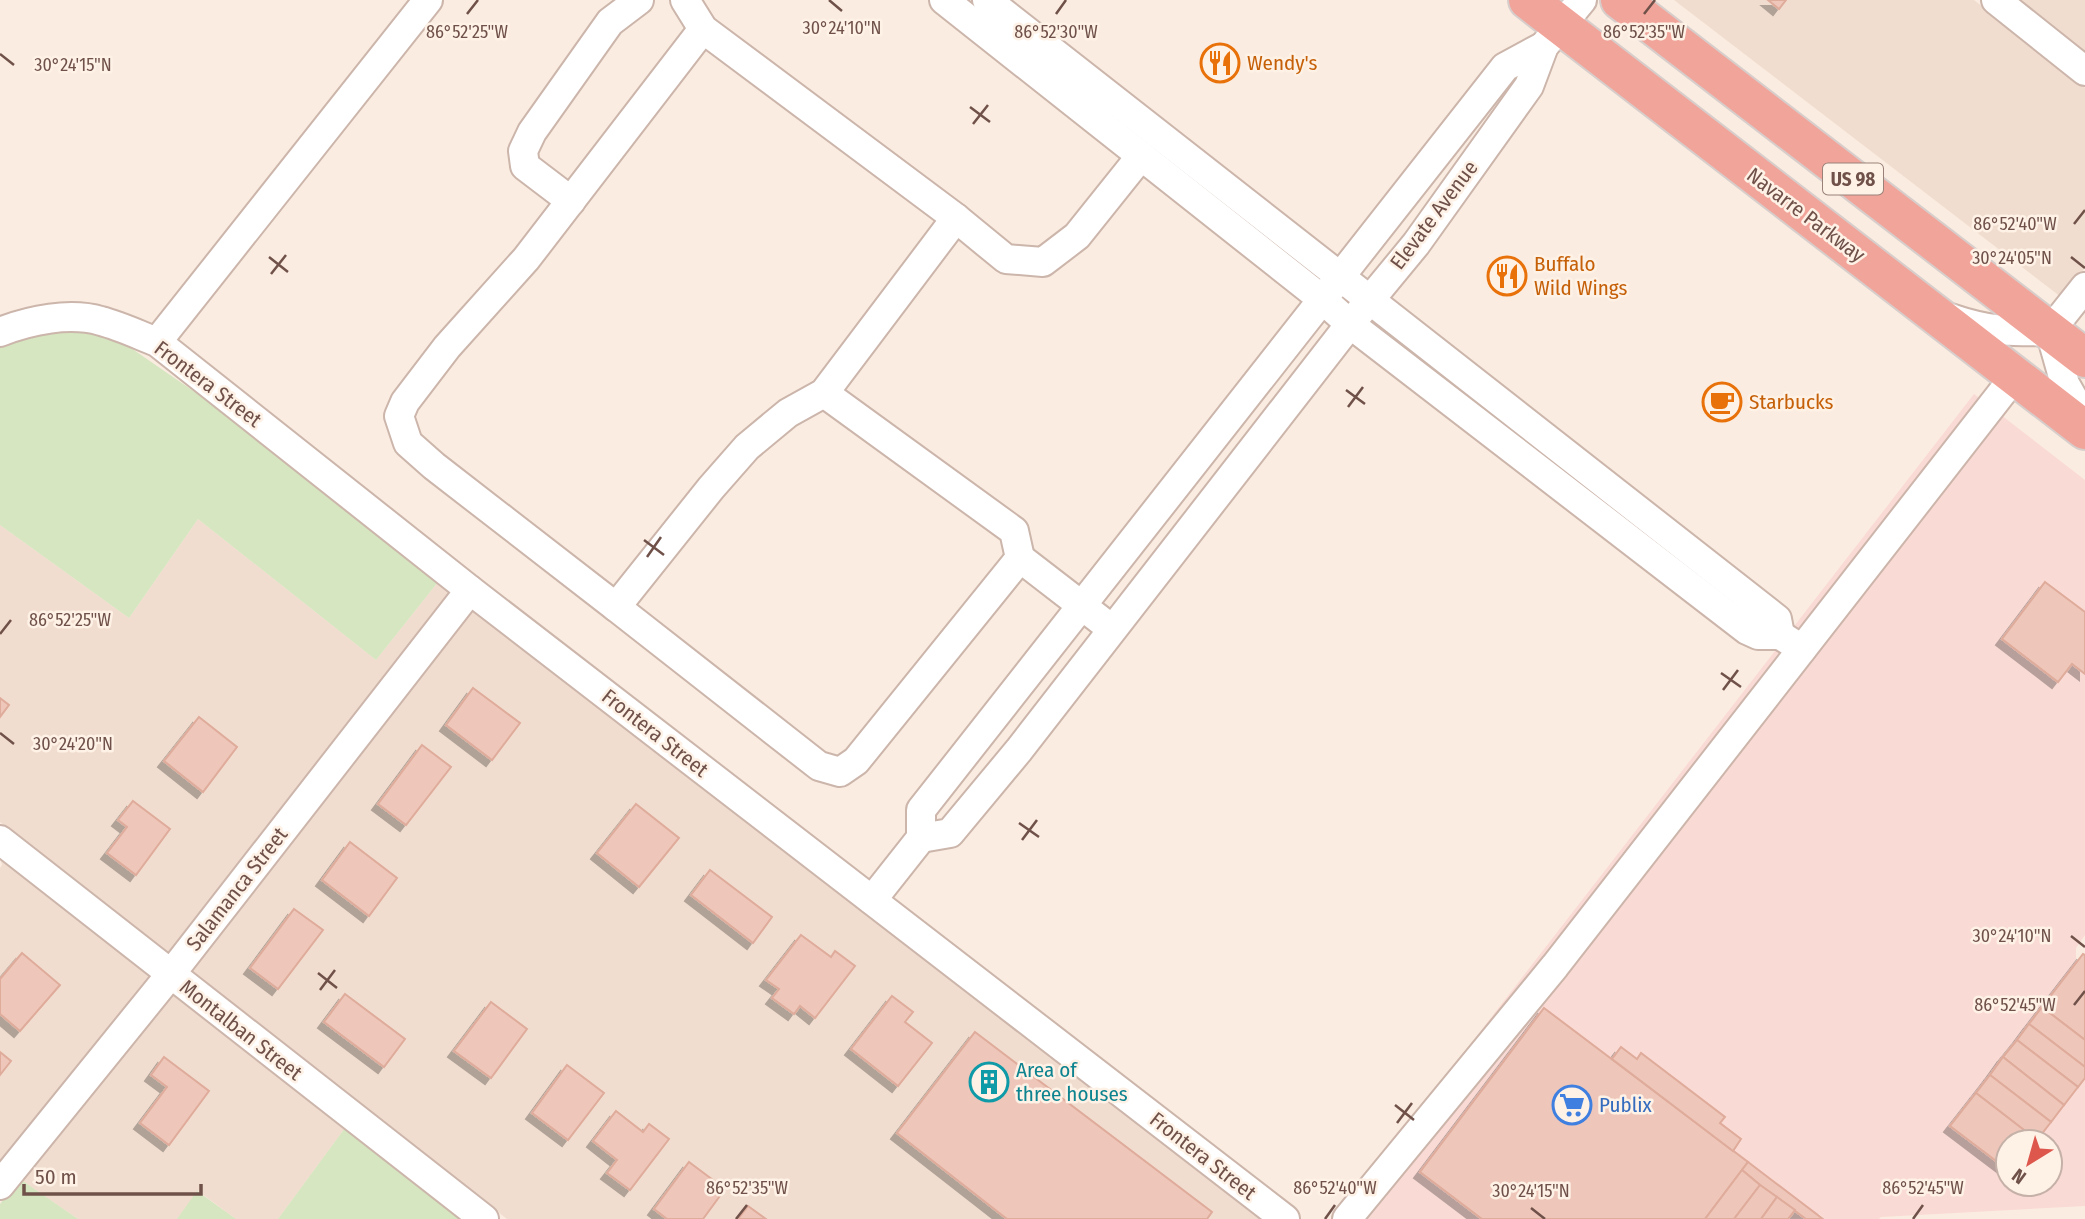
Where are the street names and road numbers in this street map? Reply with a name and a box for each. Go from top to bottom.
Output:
street label: Elevate Avenue [1385,155,1483,275]
street label: Navarre Parkway [1742,162,1871,268]
road number: US 98 [1823,164,1883,195]
street label: Frontera Street [149,335,267,433]
street label: Frontera Street [597,683,713,783]
street label: Salamanca Street [181,822,293,956]
street label: Montalban Street [175,974,308,1086]
street label: Frontera Street [1145,1106,1261,1206]

